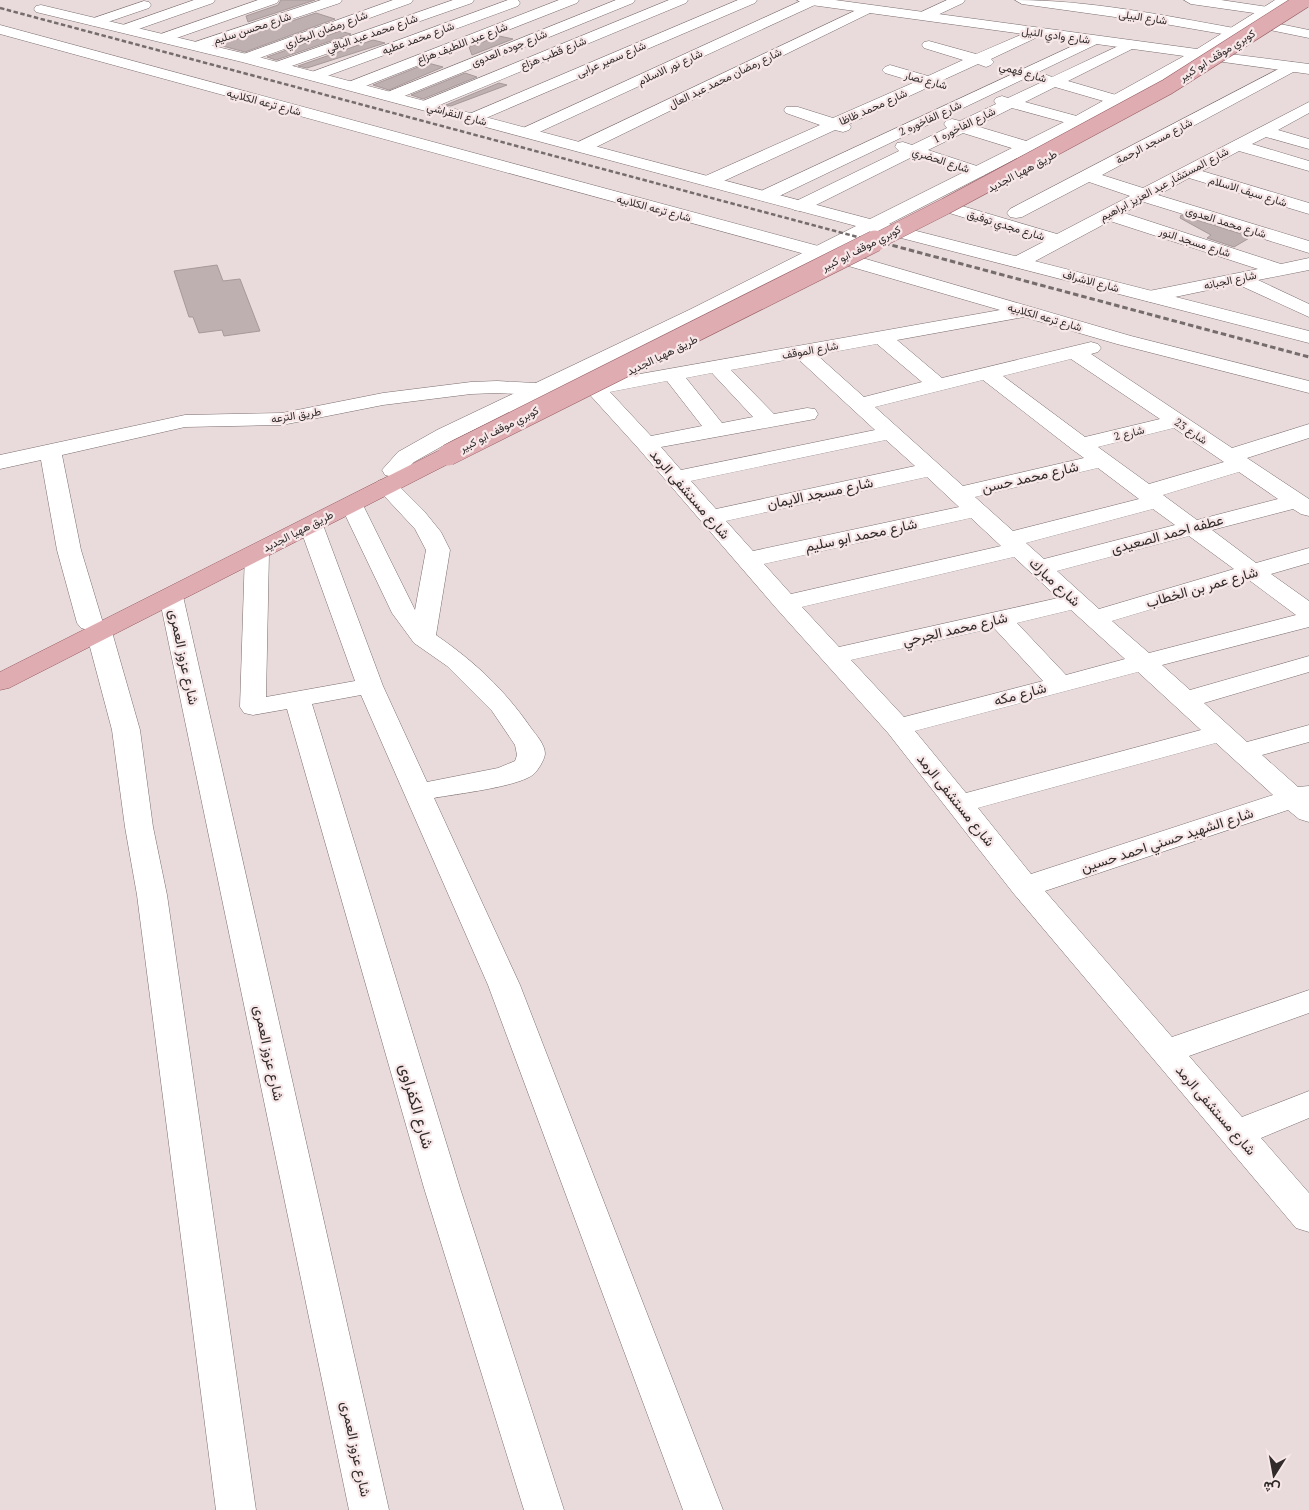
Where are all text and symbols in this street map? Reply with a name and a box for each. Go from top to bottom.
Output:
street label: شارع رمضان البخاري [283,7,371,53]
street label: شارع البيلى [1118,7,1169,28]
street label: شارع محسن سليم [211,9,293,48]
street label: شارع محمد عبد الباقي [325,11,421,58]
street label: شارع محمد عطيه [380,18,457,58]
street label: شارع عبد اللطيف هزاع [414,19,510,68]
street label: شارع وادي النيل [1020,23,1092,50]
street label: شارع جوده العدوى [469,26,550,71]
street label: كوبري موقف ابو كبير [1176,26,1259,87]
street label: شارع قطب هزاع [518,33,589,74]
street label: شارع سمير عرابى [574,38,649,81]
street label: شارع رمضان محمد عبد العال [666,44,785,112]
street label: شارع نور الاسلام [635,46,705,89]
street label: شارع فهمي [997,59,1049,88]
street label: شارع نصار [902,67,949,94]
street label: شارع ترعه الكلابيه [225,85,303,120]
street label: شارع محمد ظاظا [837,86,910,129]
street label: شارع الفاخوره 2 [896,97,964,140]
street label: شارع النقراشي [425,99,489,132]
street label: شارع الفاخوره 1 [930,104,998,147]
street label: شارع مسجد الرحمة [1113,115,1195,168]
street label: شارع الحضري [910,144,972,179]
street label: شارع المستشار عبد العزيز ابراهيم [1097,144,1232,225]
street label: طريق ههيا الجديد [985,147,1059,195]
street label: شارع سيف الاسلام [1207,172,1289,211]
street label: شارع ترعه الكلابيه [615,191,693,226]
street label: شارع محمد العدوى [1184,203,1268,242]
street label: شارع مجدي توفيق [965,207,1047,246]
street label: كوبري موقف ابو كبير [818,222,904,277]
street label: شارع مسجد النور [1156,224,1233,261]
street label: شارع الاشراف [1061,267,1121,296]
street label: شارع الجبانه [1202,268,1258,293]
street label: شارع ترعه الكلابيه [1006,300,1084,335]
street label: طريق ههيا الجديد [624,332,700,378]
street label: شارع الموقف [781,338,840,363]
street label: كوبري موقف ابو كبير [456,403,542,458]
street label: طريق الترعه [270,404,322,426]
street label: شارع 23 [1171,415,1210,448]
street label: شارع 2 [1112,422,1146,444]
street label: شارع مستشفى الرمد [644,445,735,544]
street label: شارع محمد حسن [980,456,1081,499]
street label: شارع مسجد الايمان [765,472,875,515]
street label: طريق ههيا الجديد [261,507,335,555]
street label: عطفه احمد الصعيدى [1109,509,1225,558]
street label: شارع محمد ابو سليم [803,513,919,558]
street label: شارع مبارك [1024,553,1085,612]
street label: شارع عمر بن الخطاب [1144,561,1261,613]
street label: شارع عزوز العمرى [163,607,204,707]
street label: شارع محمد الجرحي [901,607,1010,653]
street label: شارع مكه [992,677,1049,712]
street label: شارع مستشفى الرمد [912,750,1000,851]
street label: شارع الشهيد حسني احمد حسين [1078,803,1256,879]
street label: شارع عزوز العمرى [248,1003,289,1103]
street label: شارع الكفراوى [393,1061,440,1151]
street label: شارع مستشفى الرمد [1170,1061,1261,1160]
street label: شارع عزوز العمرى [335,1399,376,1499]
north arrow [1249,1450,1299,1500]
text: ش [1261,1477,1281,1499]

